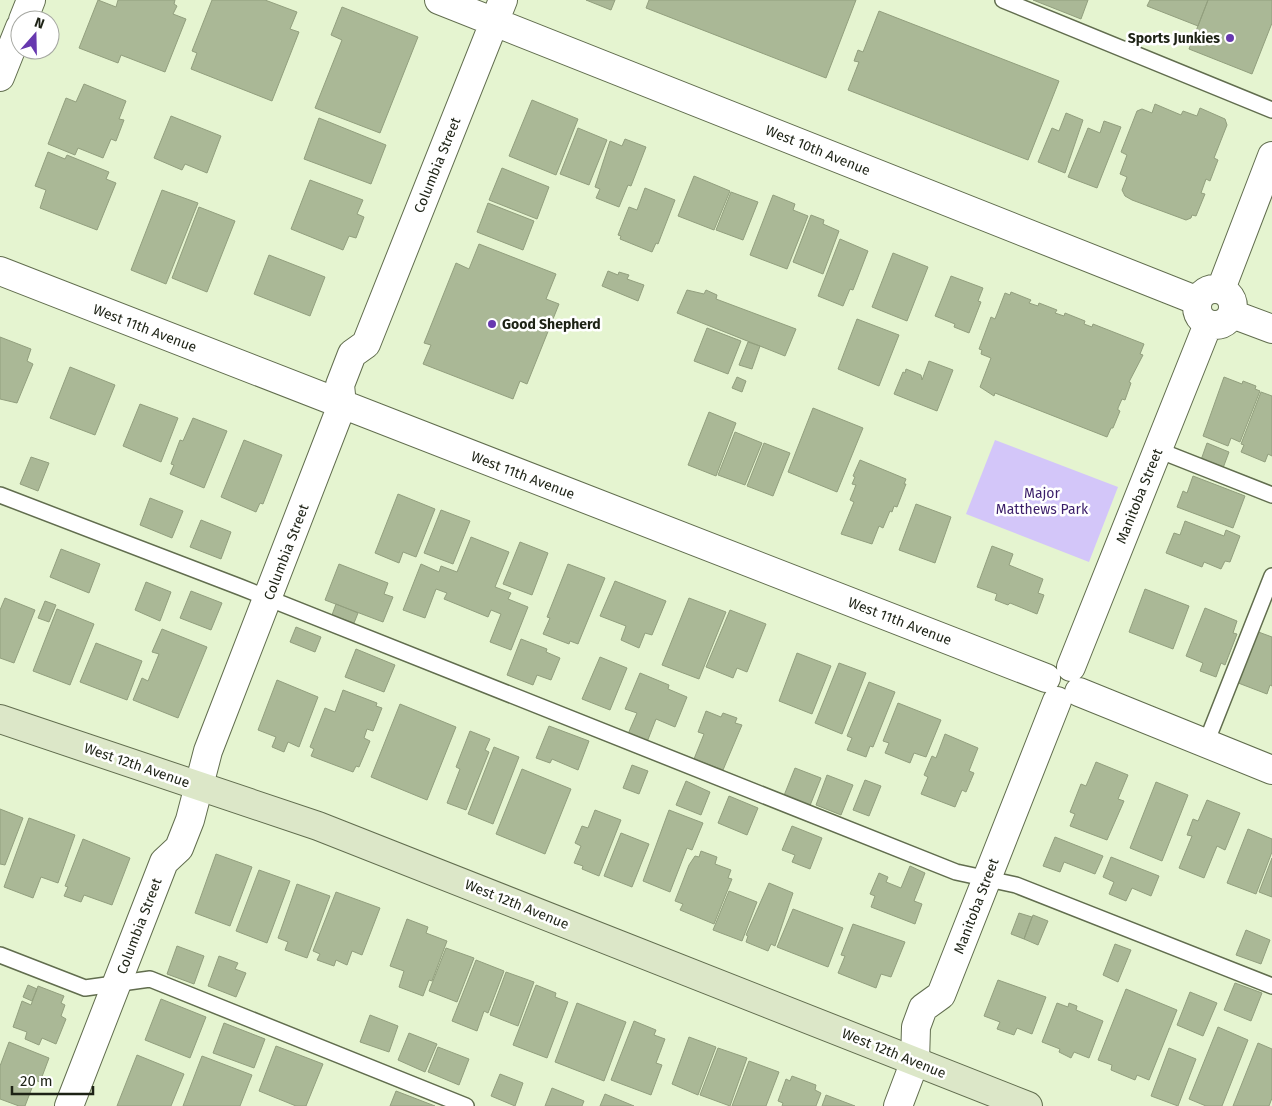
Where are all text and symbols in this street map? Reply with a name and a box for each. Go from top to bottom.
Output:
north arrow [10,10,60,60]
text: N [32,14,47,33]
place label: Sports Junkies [1128,30,1220,47]
marker: Sports Junkies [1224,32,1236,44]
street label: Columbia Street [411,114,465,215]
street label: West 10th Avenue [763,122,873,179]
street label: West 11th Avenue [91,301,199,356]
place label: Good Shepherd [502,316,601,333]
marker: Good Shepherd [486,318,498,330]
street label: Manitoba Street [1113,445,1167,546]
street label: West 11th Avenue [469,448,577,503]
park label: Major Matthews Park [996,485,1089,518]
street label: Columbia Street [260,501,313,603]
street label: West 11th Avenue [846,594,954,649]
street label: West 12th Avenue [82,739,192,792]
street label: Manitoba Street [950,855,1003,956]
street label: Columbia Street [113,875,166,977]
street label: West 12th Avenue [462,876,571,933]
street label: West 12th Avenue [839,1025,948,1082]
scale bar [12,1064,94,1096]
text: 20 m [20,1072,53,1090]

